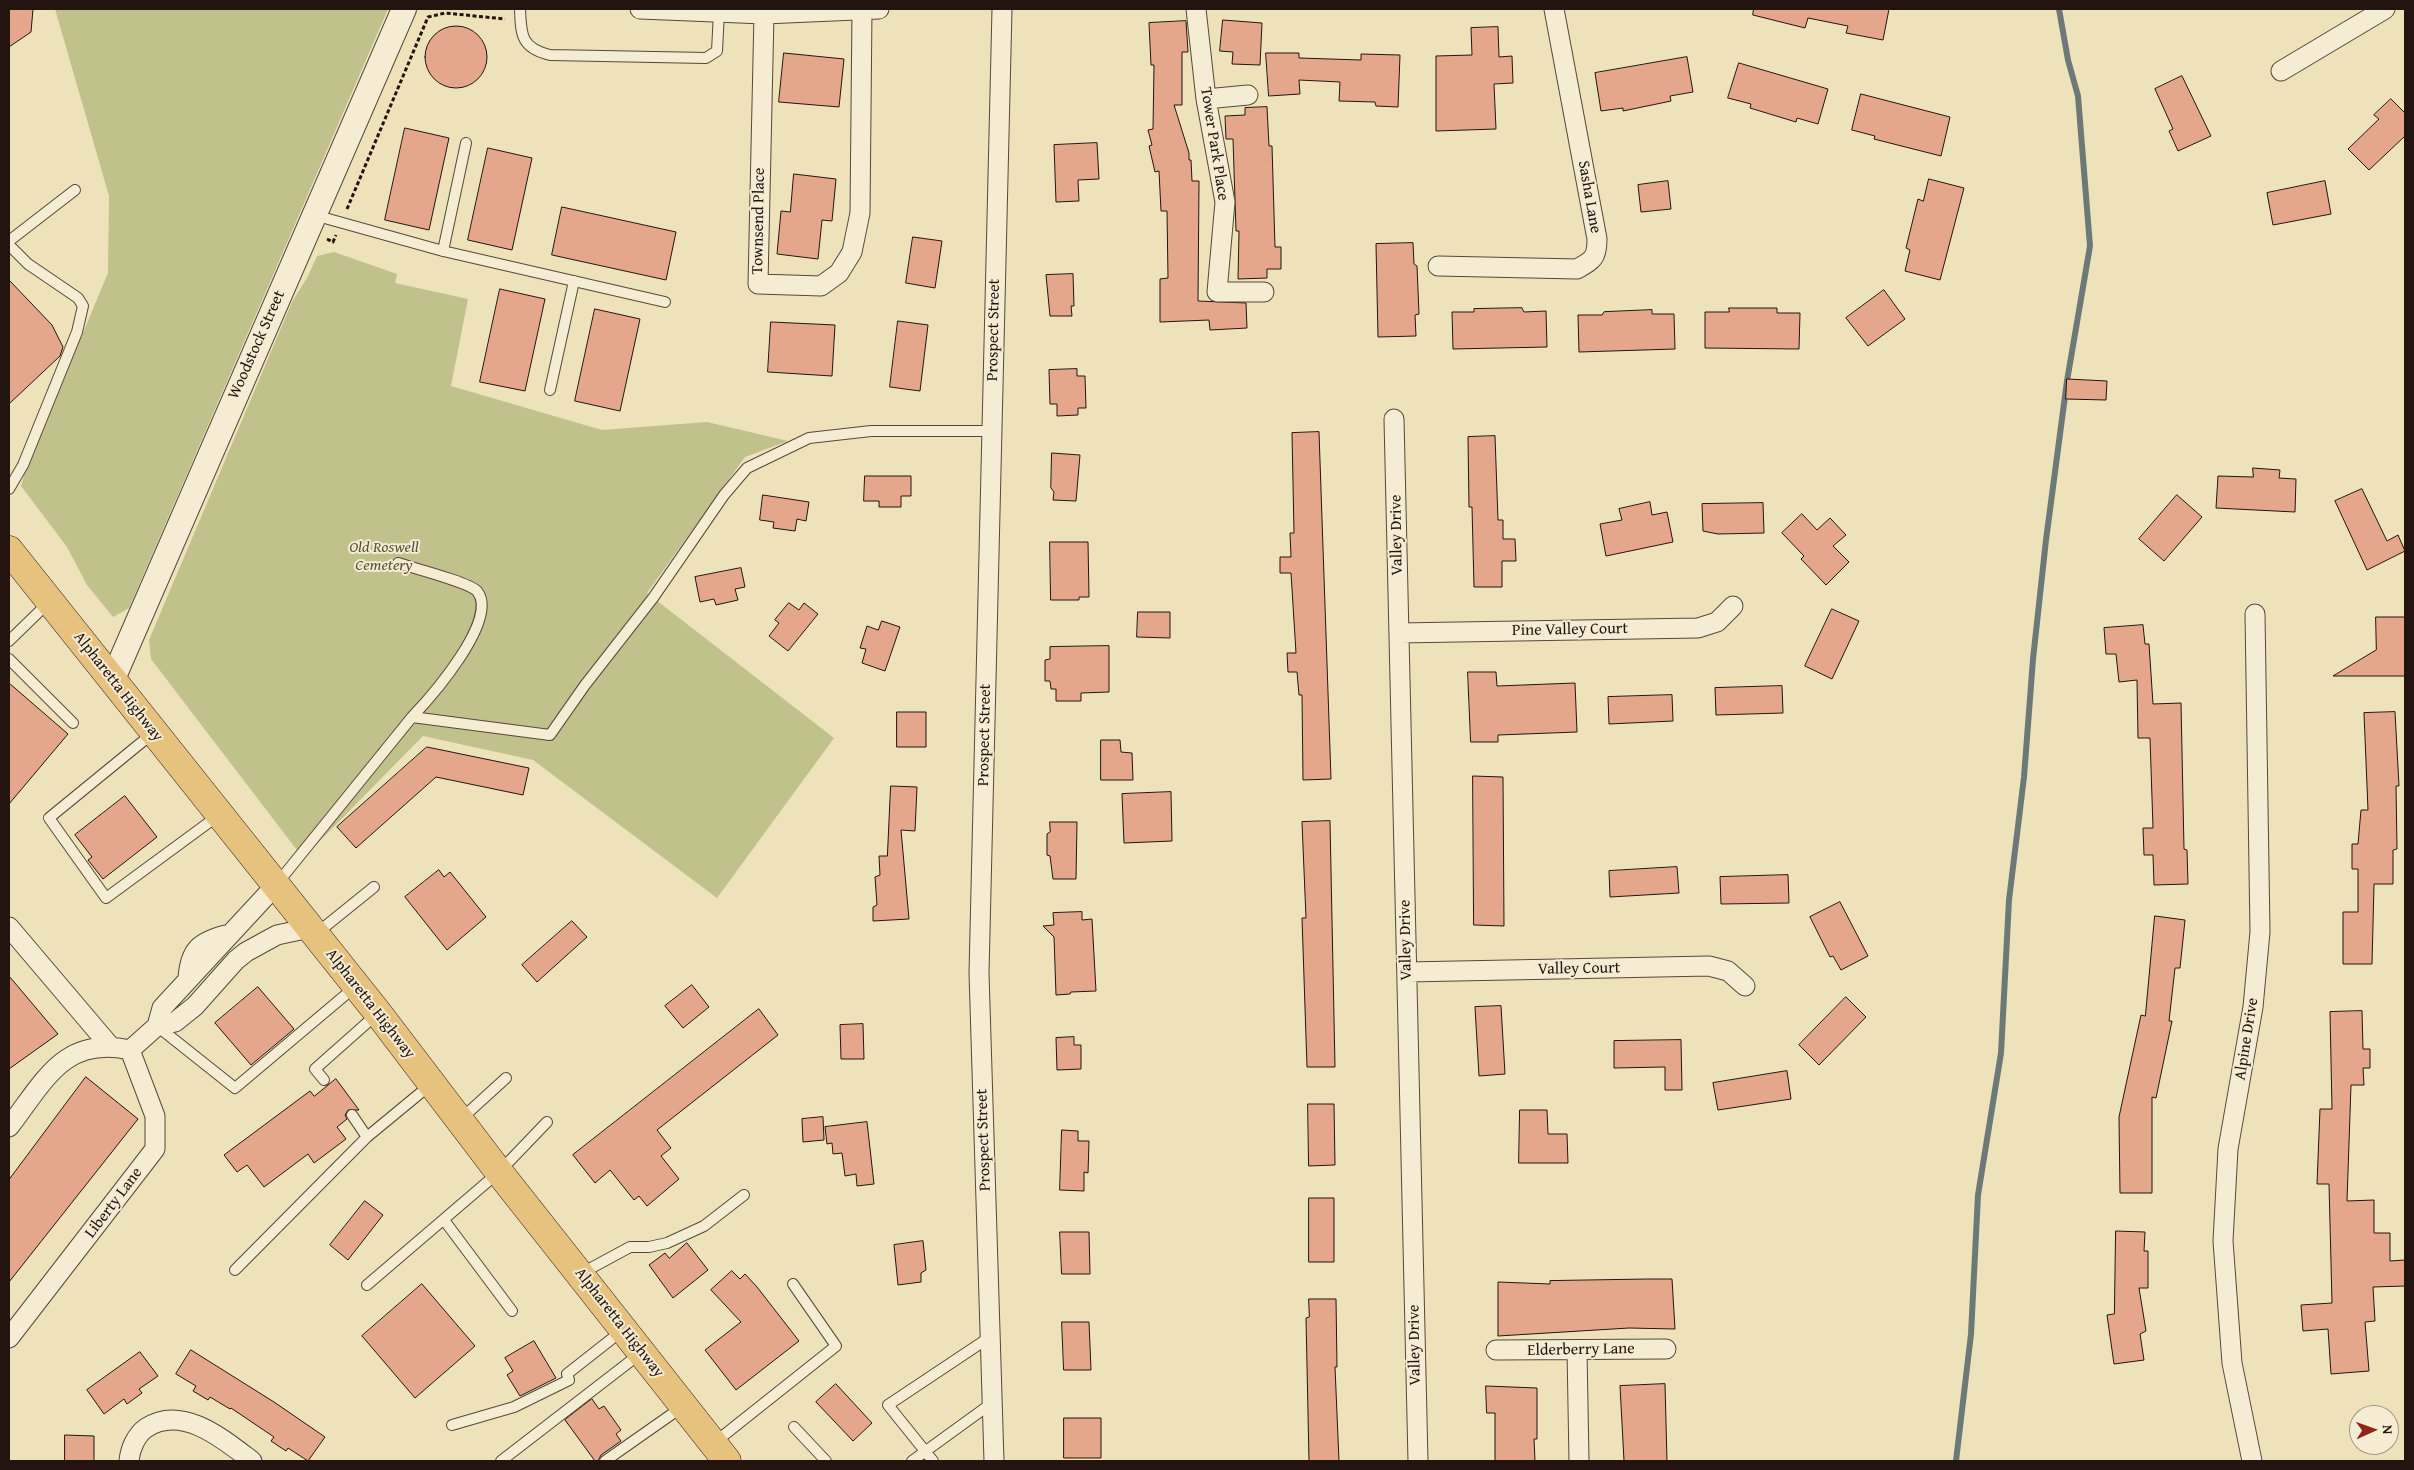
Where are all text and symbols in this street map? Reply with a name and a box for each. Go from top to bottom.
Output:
street label: Tower Park Place [1196,86,1232,202]
street label: Sasha Lane [1573,159,1605,235]
street label: Townsend Place [748,167,770,275]
street label: Prospect Street [984,279,1004,381]
street label: Woodstock Street [224,288,290,402]
street label: Valley Drive [1387,494,1407,576]
park label: Old Roswell Cemetery [349,538,419,576]
street label: Pine Valley Court [1512,619,1628,641]
street label: Alpharetta Highway [69,628,167,746]
street label: Prospect Street [975,684,995,786]
street label: Valley Drive [1396,899,1416,981]
street label: Alpharetta Highway [321,945,419,1063]
street label: Valley Court [1537,959,1621,979]
street label: Alpine Drive [2231,996,2263,1082]
street label: Prospect Street [973,1089,995,1191]
street label: Liberty Lane [81,1164,147,1242]
street label: Alpharetta Highway [570,1264,668,1382]
street label: Valley Drive [1405,1304,1425,1386]
street label: Elderberry Lane [1527,1339,1635,1361]
north arrow [2349,1405,2399,1455]
text: N [2378,1424,2398,1435]

